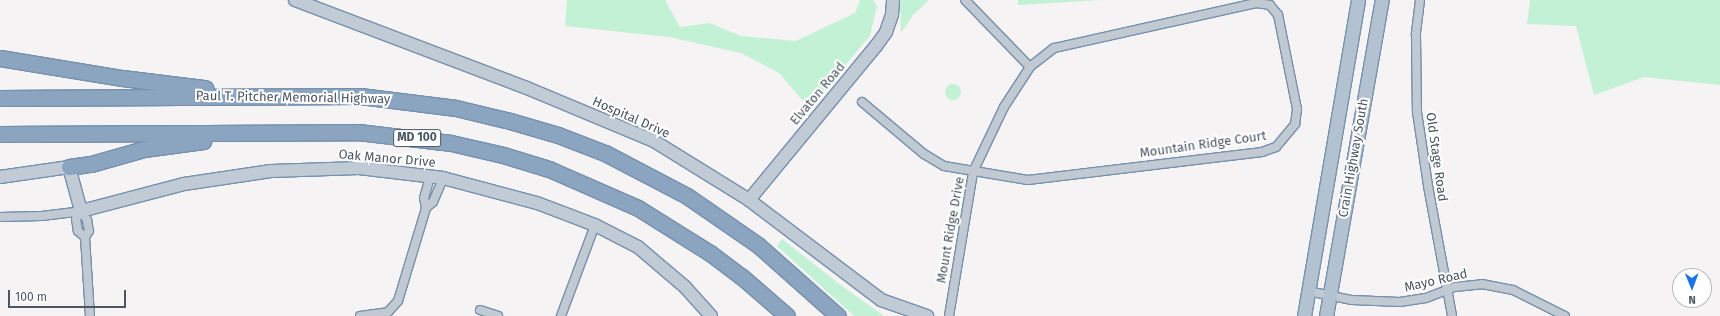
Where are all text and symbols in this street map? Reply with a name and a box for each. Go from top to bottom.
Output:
street label: Elvaton Road [787,60,849,128]
street label: Paul T. Pitcher Memorial Highway [196,89,390,107]
street label: Hospital Drive [590,94,672,142]
street label: Crain Highway South [1336,97,1372,219]
street label: Old Stage Road [1422,112,1450,202]
road number: MD 100 [393,128,441,148]
street label: Mountain Ridge Court [1139,128,1267,162]
street label: Oak Manor Drive [338,147,436,171]
street label: Mount Ridge Drive [934,176,968,284]
street label: Mayo Road [1403,266,1469,296]
north arrow [1672,268,1712,308]
scale bar [10,282,128,308]
text: 100 m [15,290,47,304]
text: N [1688,293,1696,306]

